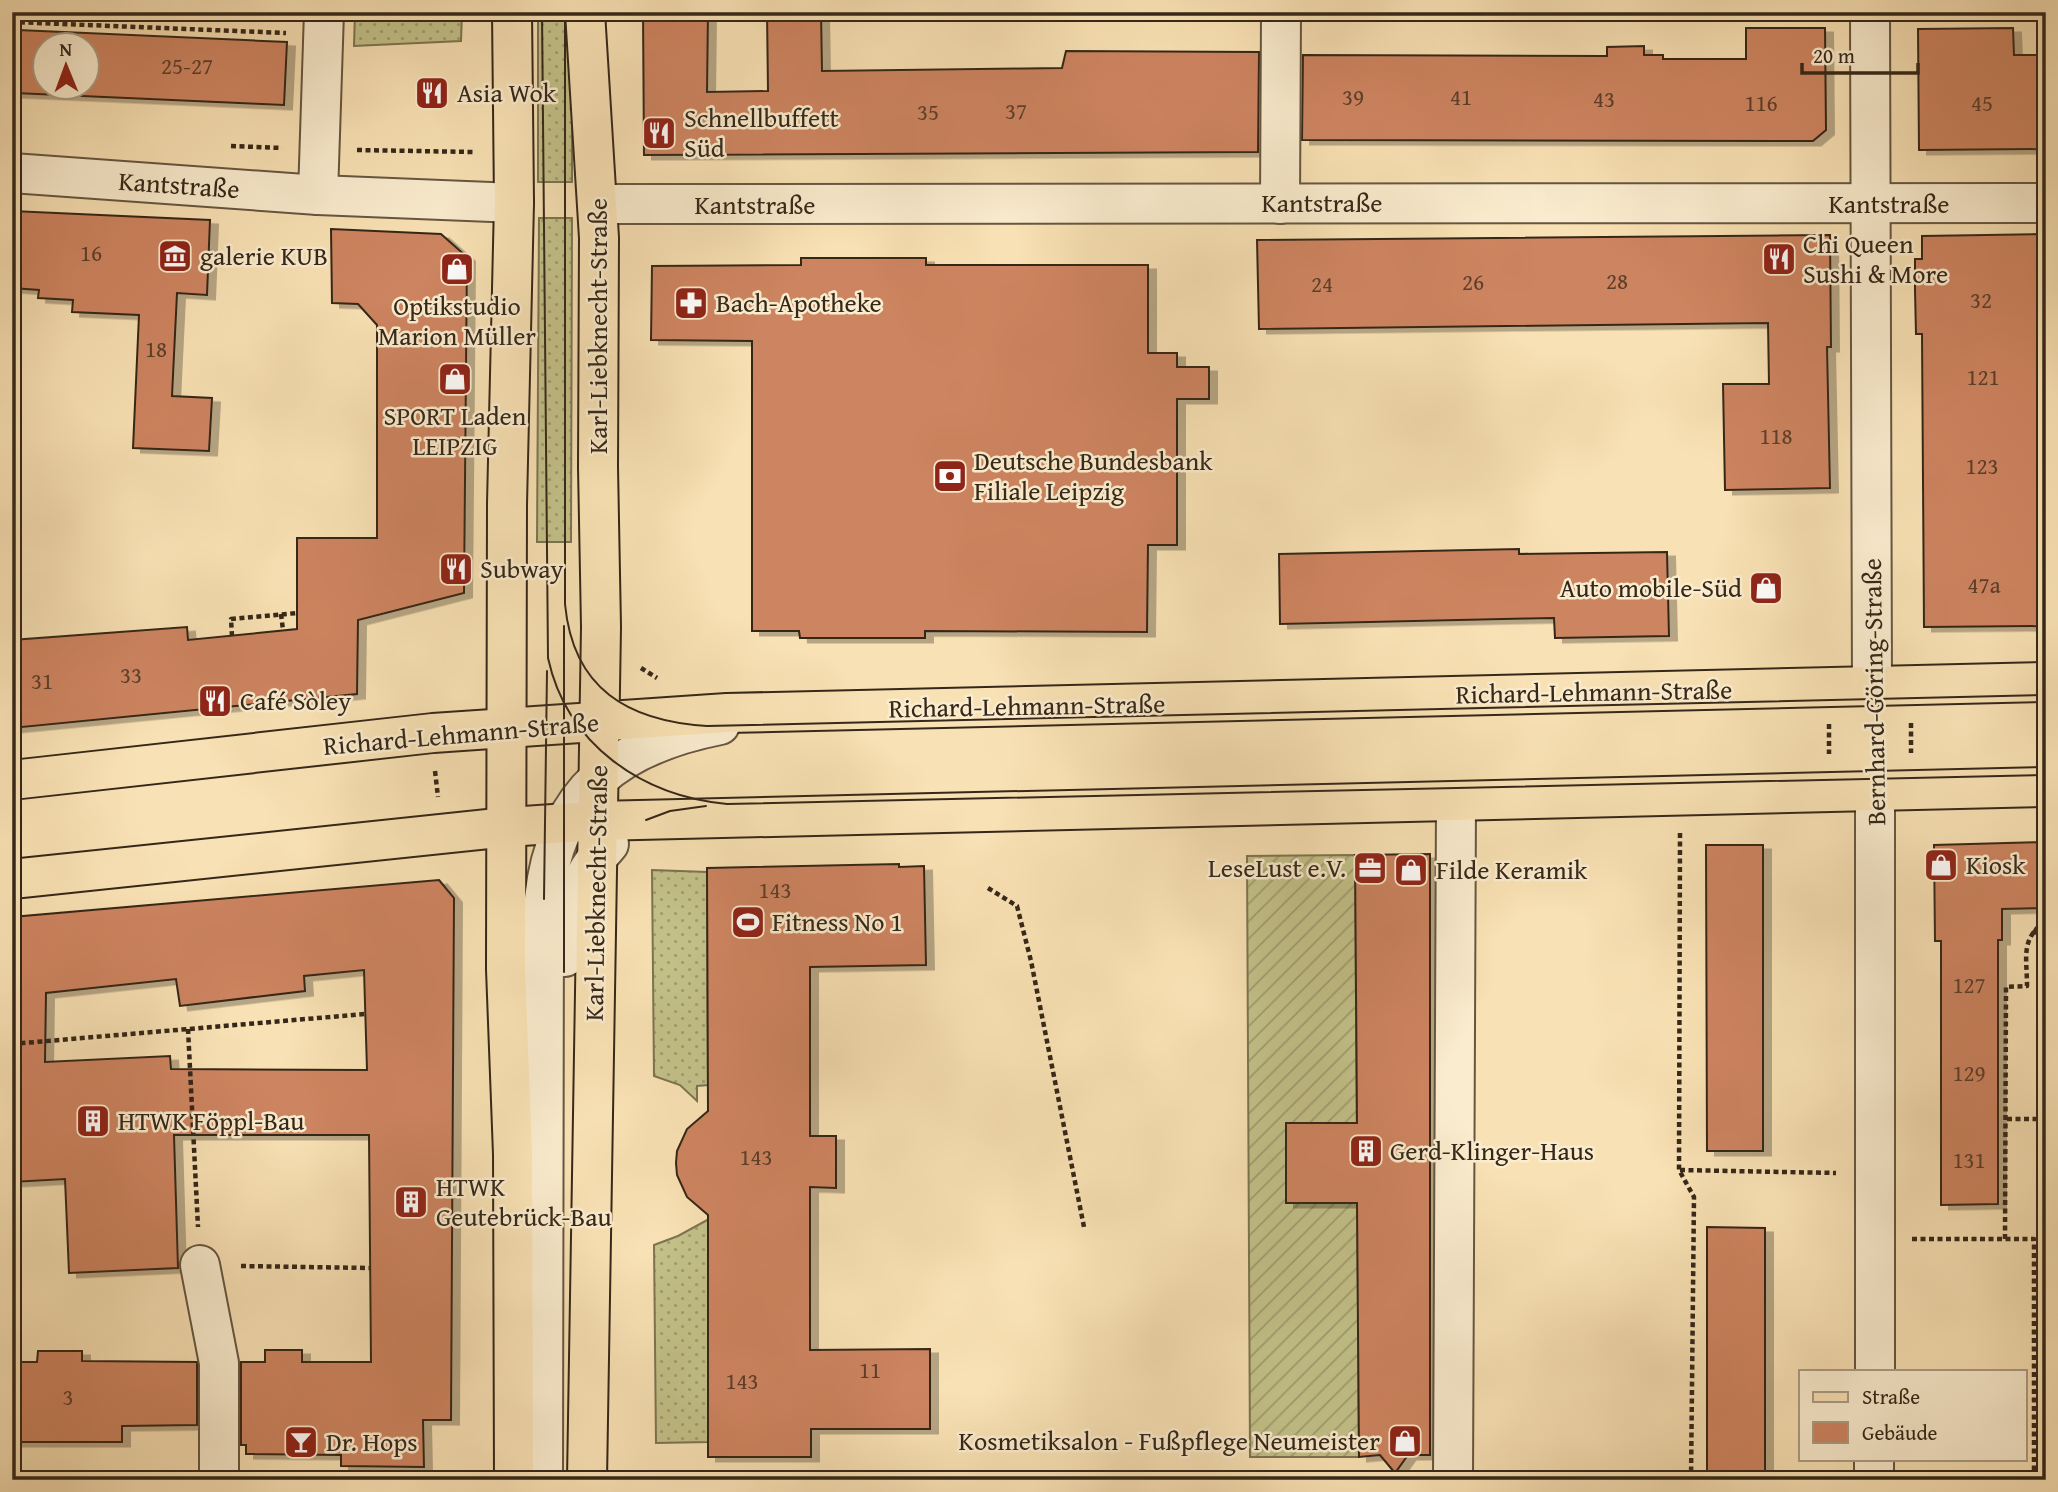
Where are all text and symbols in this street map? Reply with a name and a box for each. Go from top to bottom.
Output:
north arrow [32,32,102,102]
scale bar [1802,32,1918,76]
text: N [59,35,73,63]
text: 20 m [1813,40,1855,71]
house number: 25-27 [161,49,213,82]
place label: Asia Wok [457,73,557,112]
restaurant icon: Asia Wok [413,74,451,112]
house number: 39 [1342,80,1364,113]
house number: 41 [1450,80,1472,113]
house number: 43 [1593,82,1615,115]
house number: 116 [1744,86,1778,119]
house number: 45 [1971,86,1993,119]
house number: 37 [1005,94,1027,127]
house number: 35 [917,95,939,128]
place label: Schnellbuffett Süd [684,98,839,167]
restaurant icon: Schnellbuffett Süd [640,114,678,152]
street label: Kantstraße [117,161,241,208]
street label: Kantstraße [1261,183,1383,222]
street label: Kantstraße [1828,184,1950,223]
street label: Kantstraße [694,185,816,224]
street label: Karl-Liebknecht-Straße [578,198,617,454]
place label: Chi Queen Sushi & More [1803,224,1948,293]
house number: 16 [80,236,102,269]
place label: galerie KUB [200,236,328,275]
museum icon: galerie KUB [156,237,194,275]
restaurant icon: Chi Queen Sushi & More [1760,240,1798,278]
shop icon: Optikstudio Marion Müller [438,250,476,288]
house number: 28 [1606,264,1628,297]
house number: 26 [1462,265,1484,298]
house number: 24 [1311,267,1333,300]
place label: Bach-Apotheke [716,283,882,322]
house number: 32 [1970,283,1992,316]
pharmacy icon: Bach-Apotheke [672,284,710,322]
place label: Optikstudio Marion Müller [378,286,536,355]
house number: 18 [145,332,167,365]
shop icon: SPORT Laden LEIPZIG [436,360,474,398]
house number: 121 [1966,360,2000,393]
place label: SPORT Laden LEIPZIG [384,396,527,465]
house number: 118 [1759,419,1793,452]
place label: Deutsche Bundesbank Filiale Leipzig [974,441,1213,510]
house number: 123 [1965,449,1999,482]
bank icon: Deutsche Bundesbank Filiale Leipzig [931,457,969,495]
place label: Subway [480,549,564,588]
restaurant icon: Subway [437,550,475,588]
street label: Bernhard-Göring-Straße [1852,558,1895,826]
place label: Auto mobile-Süd [1560,568,1742,607]
house number: 47a [1967,568,2001,601]
shop icon: Auto mobile-Süd [1747,569,1785,607]
house number: 33 [120,658,142,691]
house number: 31 [31,664,53,697]
street label: Richard-Lehmann-Straße [1455,670,1733,713]
place label: Café Sòley [240,681,351,720]
restaurant icon: Café Sòley [196,682,234,720]
street label: Richard-Lehmann-Straße [888,684,1166,727]
street label: Richard-Lehmann-Straße [321,702,601,765]
street label: Karl-Liebknecht-Straße [574,765,617,1021]
place label: Kiosk [1966,845,2026,884]
shop icon: Kiosk [1922,846,1960,884]
place label: LeseLust e.V. [1208,848,1346,887]
office icon: LeseLust e.V. [1351,849,1389,887]
place label: Filde Keramik [1436,850,1588,889]
shop icon: Filde Keramik [1392,851,1430,889]
house number: 143 [758,873,792,906]
place label: Fitness No 1 [772,902,903,941]
sports icon: Fitness No 1 [729,903,767,941]
house number: 127 [1952,968,1986,1001]
house number: 129 [1952,1056,1986,1089]
place label: HTWK Föppl-Bau [118,1101,304,1140]
building icon: HTWK Föppl-Bau [74,1102,112,1140]
place label: Gerd-Klinger-Haus [1390,1131,1594,1170]
building icon: Gerd-Klinger-Haus [1347,1132,1385,1170]
house number: 143 [739,1140,773,1173]
house number: 131 [1952,1143,1986,1176]
place label: HTWK Geutebrück-Bau [436,1167,612,1236]
building icon: HTWK Geutebrück-Bau [392,1183,430,1221]
house number: 11 [859,1353,881,1386]
house number: 143 [725,1364,759,1397]
legend [1799,1370,2026,1460]
house number: 3 [62,1380,74,1413]
text: Straße [1862,1381,1920,1412]
text: Gebäude [1862,1417,1938,1448]
place label: Kosmetiksalon - Fußpflege Neumeister [959,1421,1380,1460]
place label: Dr. Hops [326,1422,418,1461]
shop icon: Kosmetiksalon - Fußpflege Neumeister [1386,1422,1424,1460]
bar icon: Dr. Hops [282,1423,320,1461]

